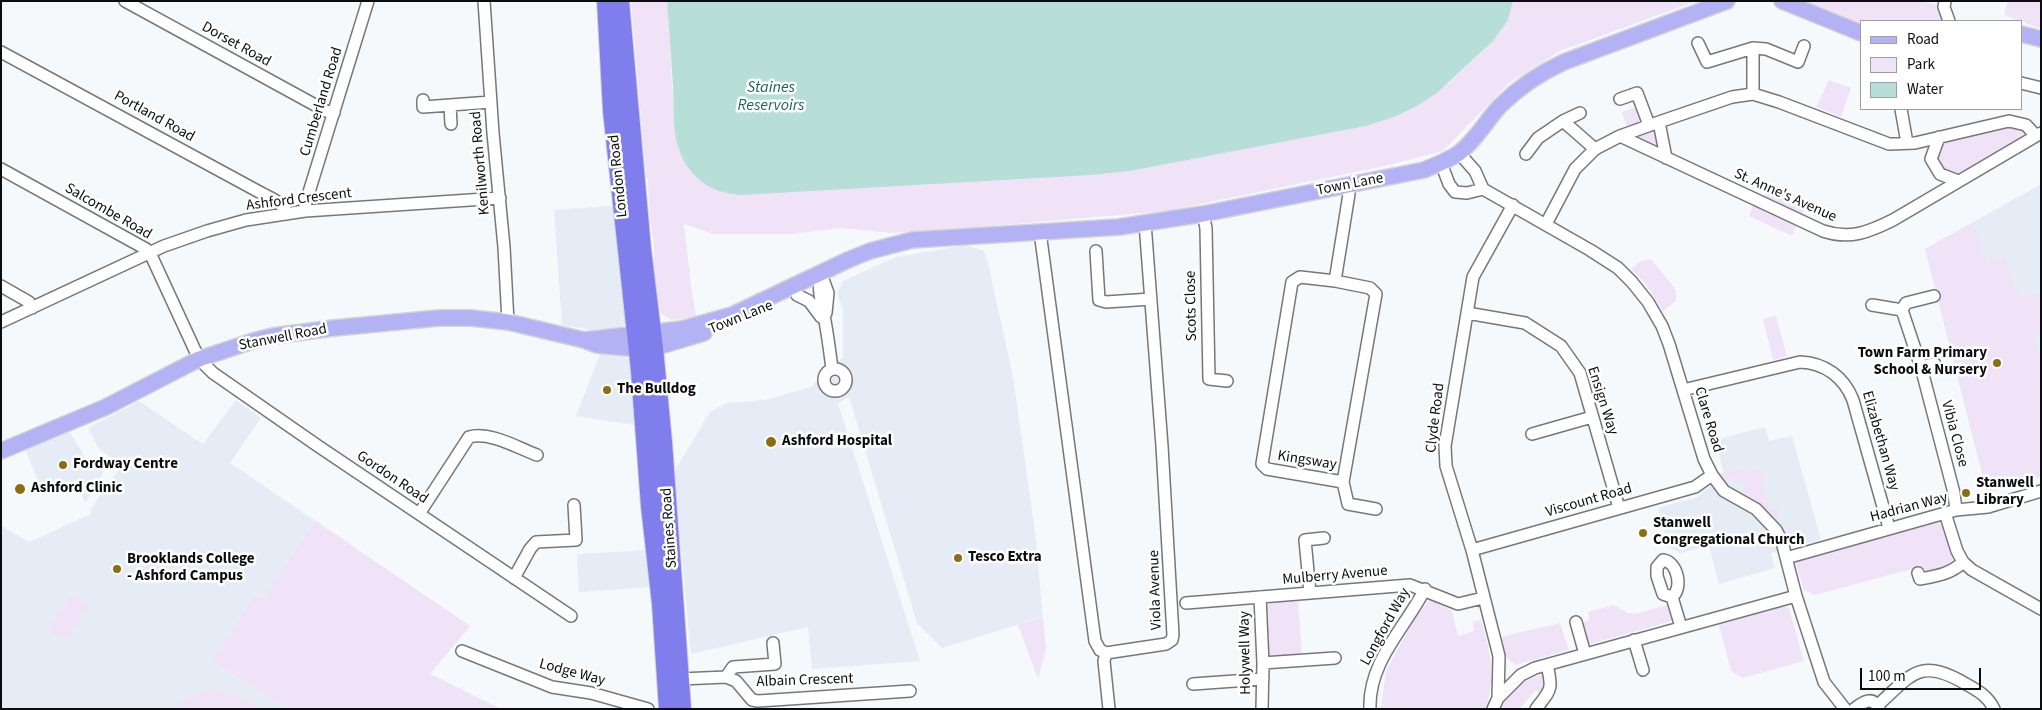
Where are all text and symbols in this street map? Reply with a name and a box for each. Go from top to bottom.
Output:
street label: Dorset Road [198,19,274,71]
legend [1860,20,2022,110]
text: Road [1907,29,1939,50]
street label: Cumberland Road [297,45,347,159]
text: Park [1907,54,1935,75]
water label: Staines Reservoirs [737,78,805,116]
text: Water [1907,79,1943,100]
street label: Portland Road [110,87,198,147]
street label: Kenilworth Road [467,110,495,216]
street label: London Road [606,134,632,218]
street label: St. Anne's Avenue [1731,165,1839,227]
street label: Town Lane [1315,170,1385,200]
street label: Salcombe Road [61,180,155,244]
street label: Ashford Crescent [245,185,353,215]
street label: Scots Close [1182,270,1202,342]
street label: Town Lane [706,297,776,339]
street label: Stanwell Road [238,321,328,355]
place label: Town Farm Primary School & Nursery [1858,345,1987,380]
marker: Town Farm Primary School & Nursery [1991,357,2003,369]
street label: Ensign Way [1582,364,1622,438]
place label: The Bulldog [617,381,696,399]
street label: Clyde Road [1423,382,1449,454]
marker: The Bulldog [601,384,613,396]
street label: Clare Road [1690,385,1726,455]
street label: Elizabethan Way [1857,389,1903,493]
street label: Vibia Close [1936,399,1972,469]
place label: Ashford Hospital [782,433,892,451]
marker: Ashford Hospital [764,435,778,449]
street label: Kingsway [1276,447,1338,475]
street label: Gordon Road [353,448,431,508]
place label: Fordway Centre [73,456,178,474]
marker: Fordway Centre [57,459,69,471]
place label: Stanwell Library [1976,475,2034,510]
place label: Ashford Clinic [31,480,123,498]
street label: Viscount Road [1544,480,1634,522]
marker: Ashford Clinic [13,482,27,496]
street label: Staines Road [658,487,682,569]
marker: Stanwell Library [1960,487,1972,499]
street label: Hadrian Way [1868,489,1950,527]
place label: Stanwell Congregational Church [1653,515,1805,550]
marker: Stanwell Congregational Church [1637,527,1649,539]
place label: Tesco Extra [968,549,1042,567]
street label: Viola Avenue [1146,550,1166,630]
place label: Brooklands College - Ashford Campus [127,551,255,586]
marker: Tesco Extra [952,552,964,564]
street label: Mulberry Avenue [1282,562,1388,590]
marker: Brooklands College - Ashford Campus [111,563,123,575]
street label: Longford Way [1357,585,1415,669]
street label: Holywell Way [1236,611,1256,695]
street label: Lodge Way [537,656,607,690]
scale bar [1862,658,1983,690]
text: 100 m [1868,666,1906,687]
street label: Albain Crescent [756,670,854,692]

